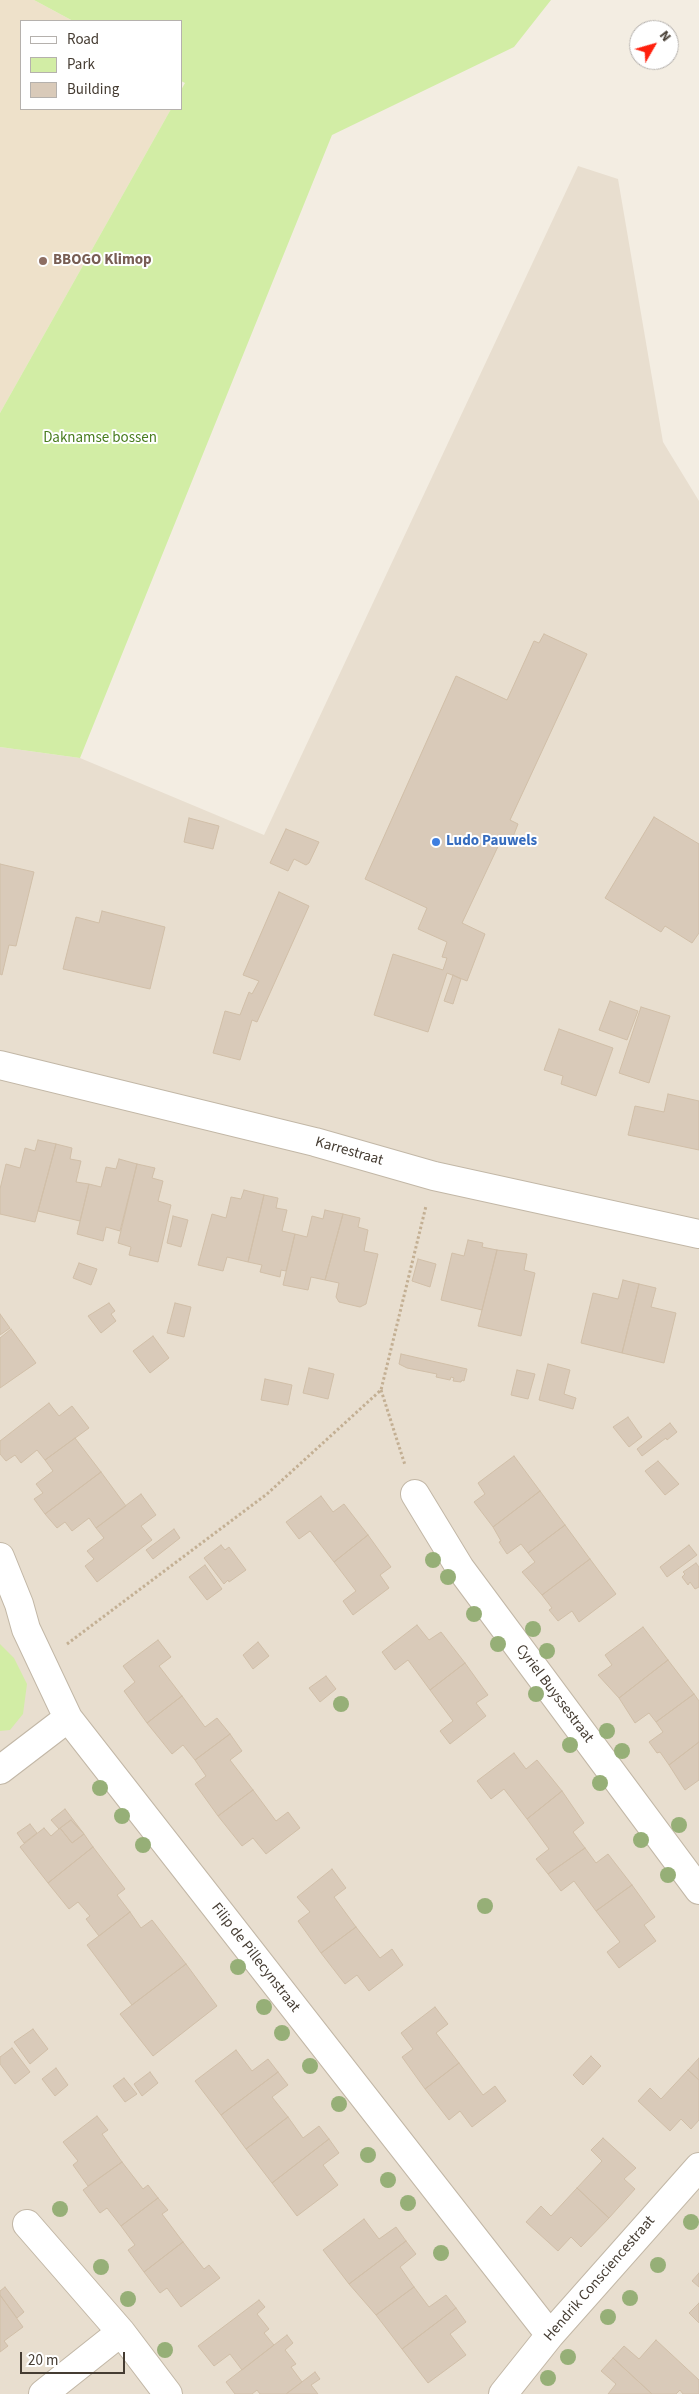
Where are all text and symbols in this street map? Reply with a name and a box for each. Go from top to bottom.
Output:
legend [20,20,182,110]
north arrow [629,20,679,70]
text: N [654,27,676,46]
text: Road [67,29,99,50]
text: Park [67,54,95,75]
text: Building [67,79,119,100]
place label: BBOGO Klimop [53,252,152,270]
marker: BBOGO Klimop [37,255,49,267]
park label: Daknamse bossen [43,430,157,448]
place label: Ludo Pauwels [446,833,537,851]
marker: Ludo Pauwels [430,836,442,848]
street label: Karrestraat [313,1134,385,1170]
street label: Cyriel Buyssestraat [511,1641,597,1747]
street label: Filip de Pillecynstraat [207,1900,303,2016]
street label: Hendrik Consciencestraat [541,2213,659,2345]
scale bar [22,2342,128,2374]
text: 20 m [28,2350,58,2371]

